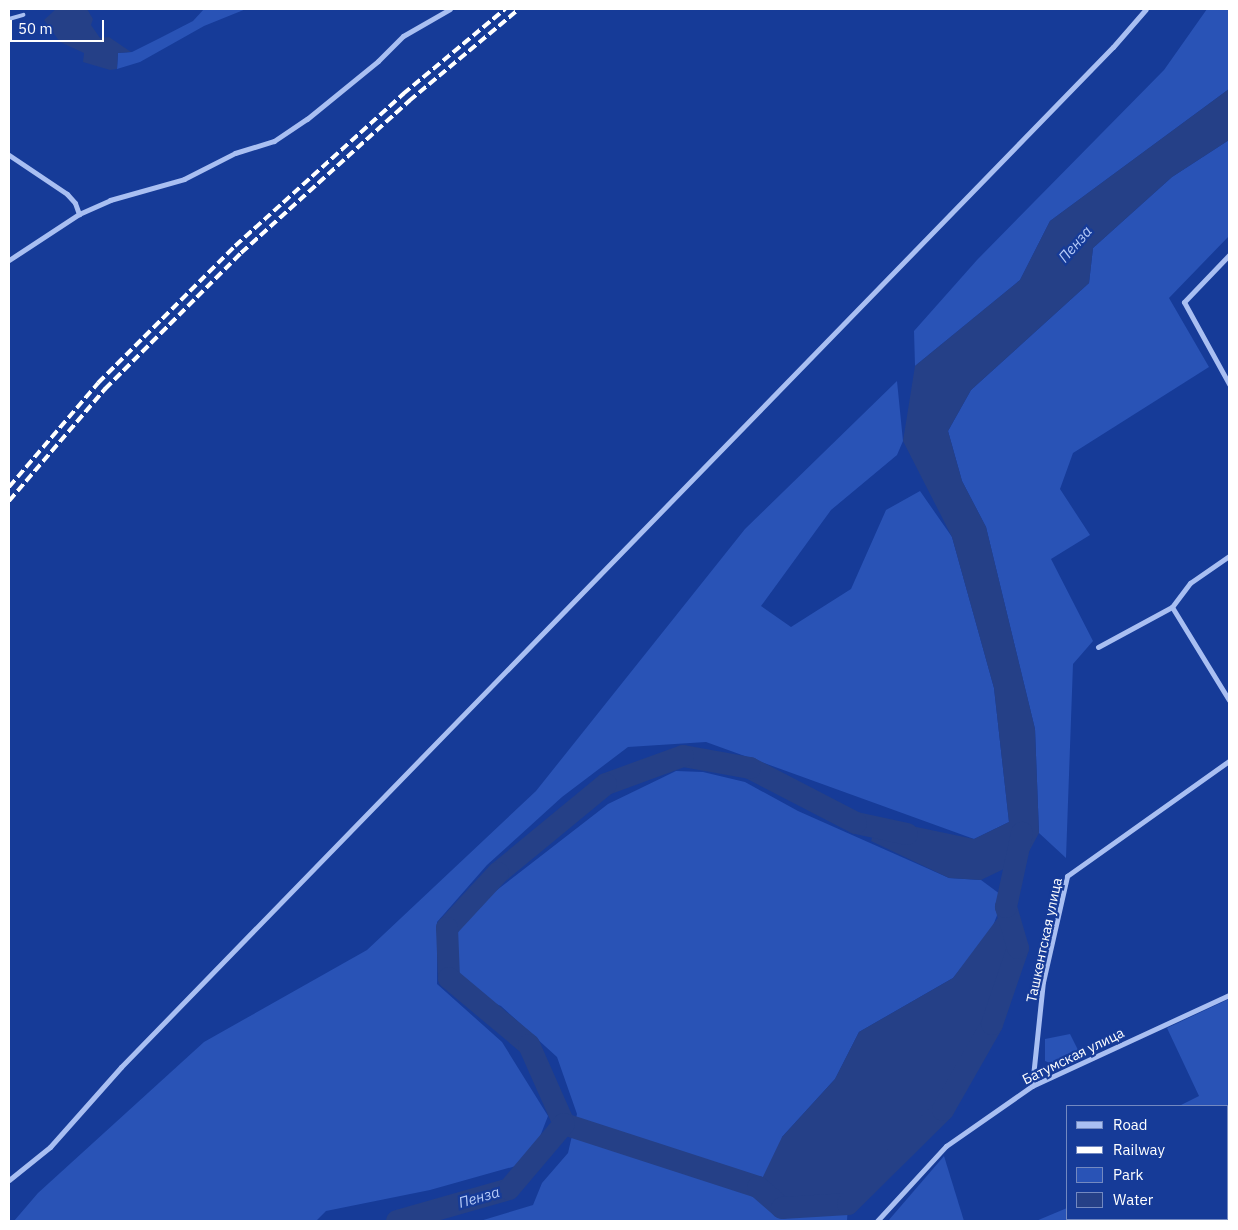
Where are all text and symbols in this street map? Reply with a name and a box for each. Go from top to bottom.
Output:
scale bar [12,10,106,42]
text: 50 m [18,19,53,38]
water label: Пенза [1054,222,1096,266]
street label: Ташкентская улица [1023,876,1065,1004]
street label: Батумская улица [1019,1024,1127,1088]
legend [1066,1105,1228,1220]
text: Road [1113,1115,1148,1134]
text: Railway [1113,1140,1165,1159]
text: Park [1113,1165,1143,1184]
water label: Пенза [456,1183,502,1211]
text: Water [1113,1190,1153,1209]

